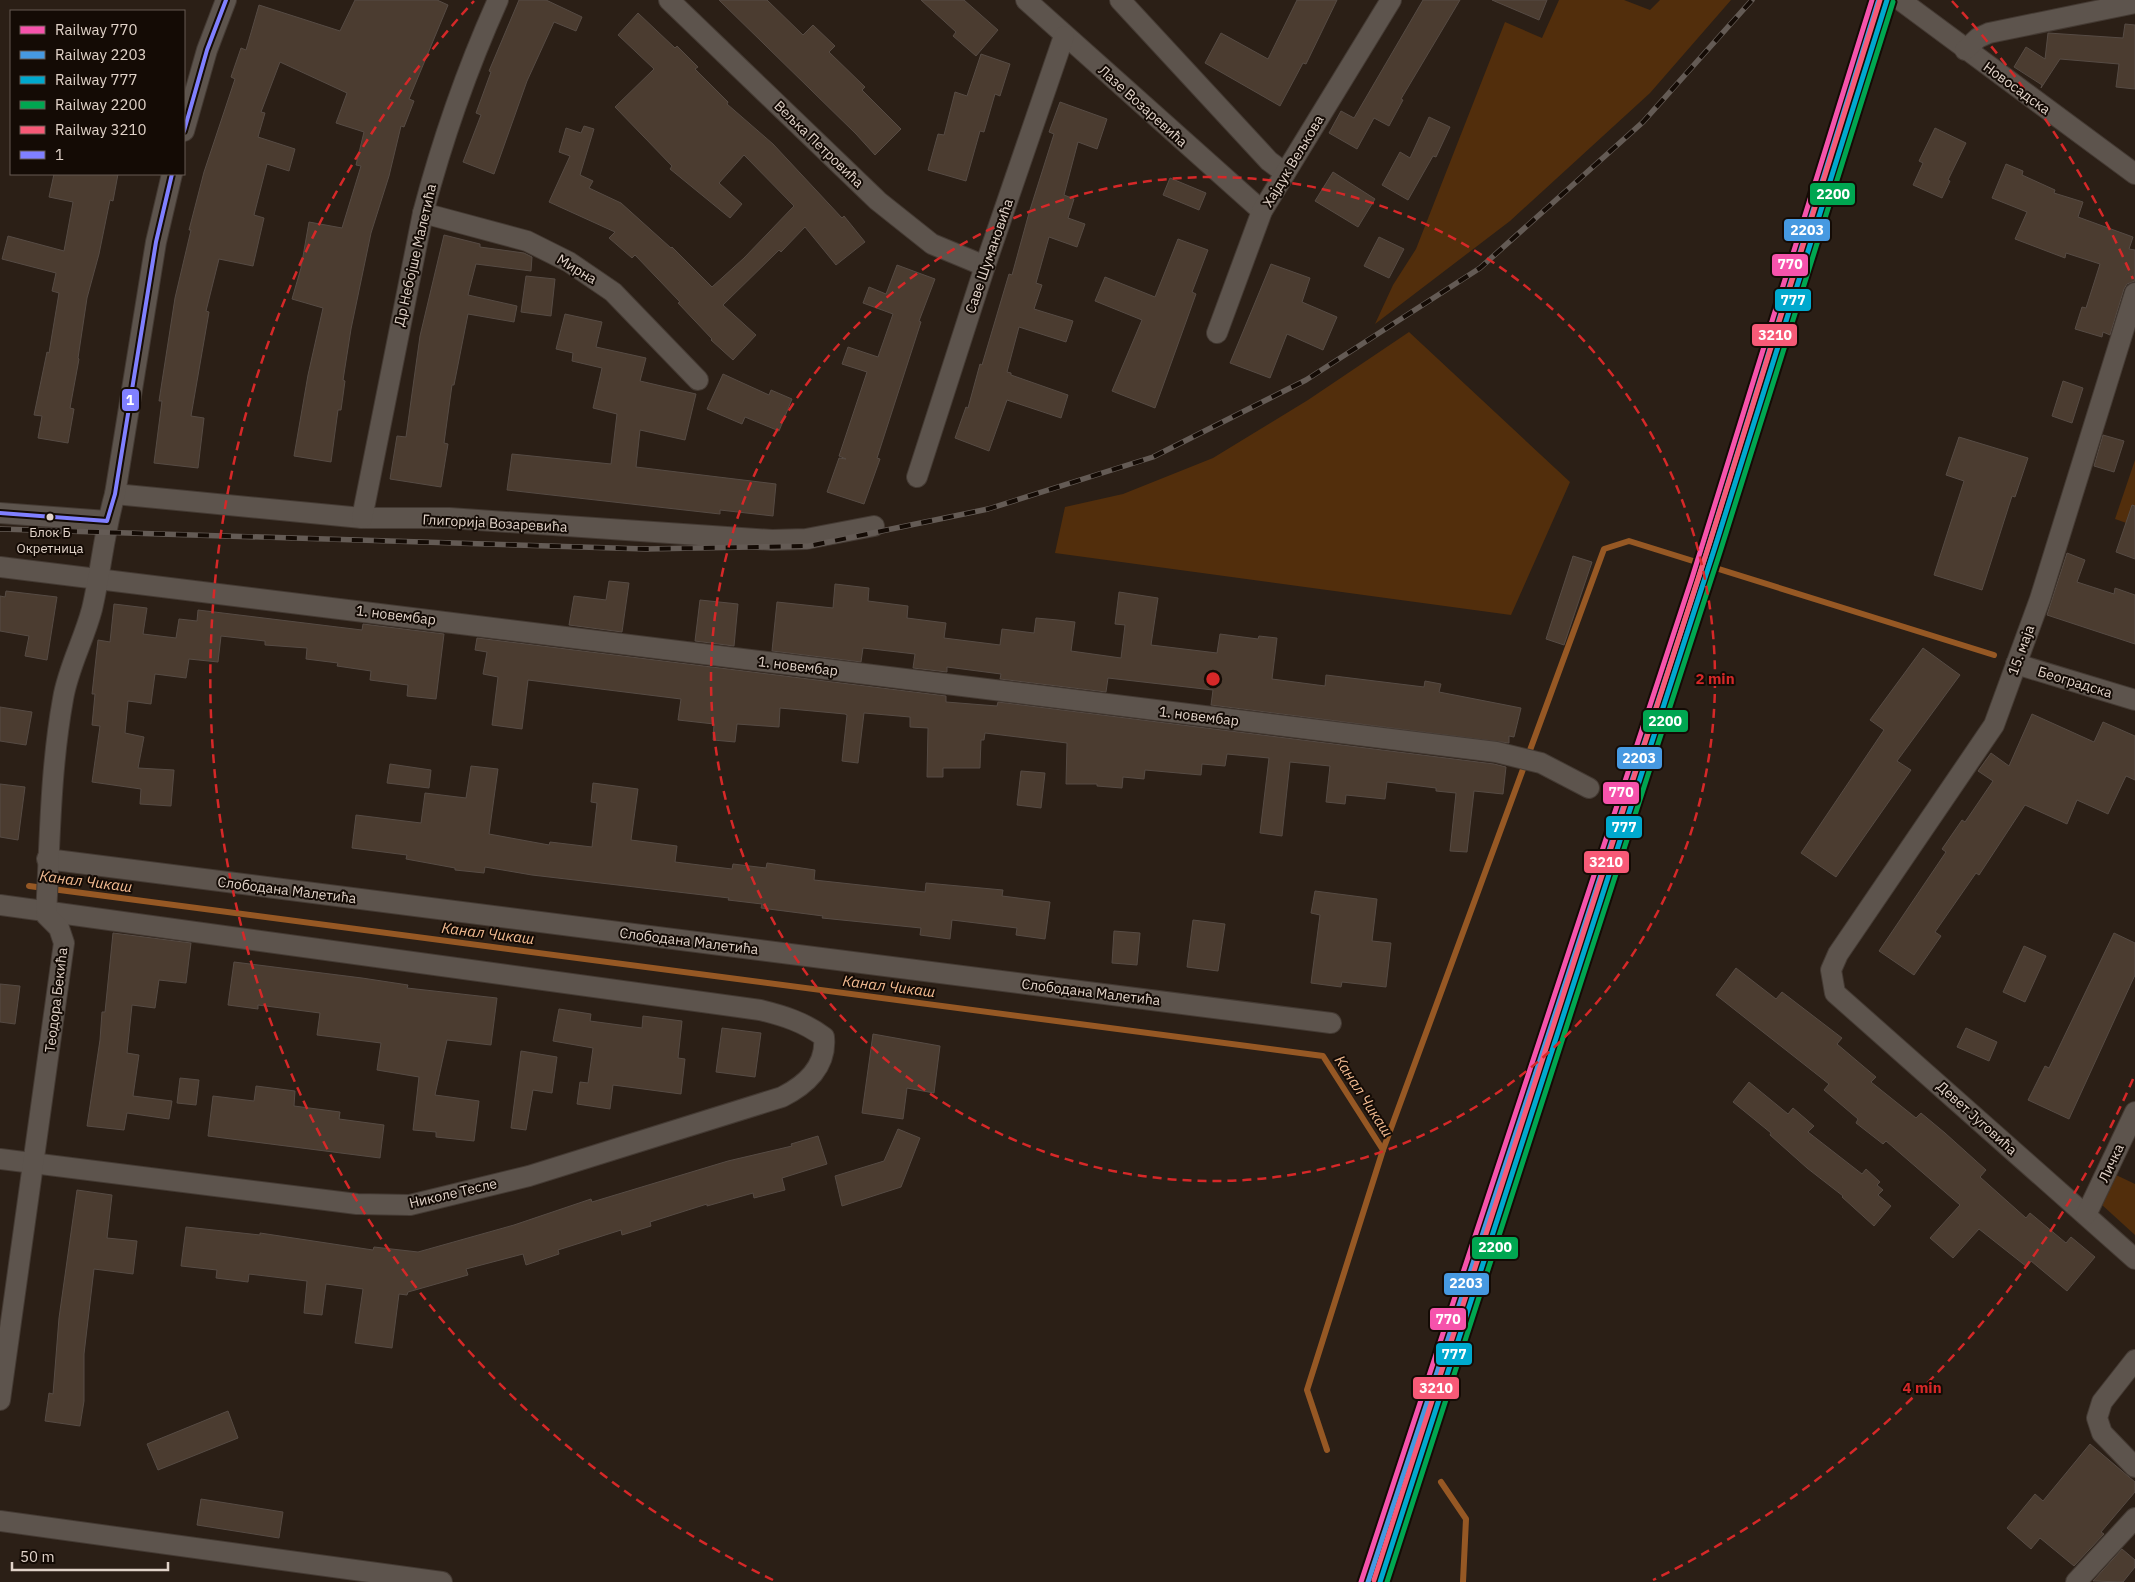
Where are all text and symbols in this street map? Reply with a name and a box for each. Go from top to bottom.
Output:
legend [10,10,185,175]
text: Railway 770 [55,20,138,39]
text: Railway 2203 [55,45,147,64]
street label: Новосадска [1980,58,2055,119]
street label: Лазе Возаревића [1095,61,1192,151]
text: Railway 777 [55,70,138,89]
text: Railway 2200 [55,95,147,114]
street label: Вељка Петровића [770,97,868,192]
street label: Хајдук Вељкова [1258,111,1328,210]
text: Railway 3210 [55,120,147,139]
text: 1 [55,145,64,164]
street label: Др Небојше Малетића [390,182,440,328]
line badge: 2200 [1809,182,1856,206]
text: 2200 [1816,185,1850,203]
street label: Саве Шумановића [961,196,1017,316]
line badge: 2203 [1783,218,1831,242]
text: 2203 [1790,221,1824,239]
street label: Мирна [554,250,601,288]
line badge: 770 [1771,253,1809,277]
text: 770 [1777,255,1803,273]
line badge: 777 [1774,288,1812,312]
text: 777 [1780,291,1806,309]
line badge: 3210 [1751,323,1798,347]
text: 3210 [1758,326,1792,344]
line badge: 1 [121,388,140,412]
text: 1 [126,391,135,409]
street label: Глигорија Возаревића [422,510,568,536]
marker: Блок Б Окретница [45,512,55,522]
place label: Блок Б Окретница [16,524,84,557]
street label: 1. новембар [355,601,437,629]
street label: 15. маја [2004,622,2039,678]
street label: 1. новембар [757,652,839,680]
street label: Београдска [2036,662,2115,702]
text: 2 min [1695,669,1735,688]
centre of rings [1204,670,1222,688]
street label: 1. новембар [1158,702,1240,730]
line badge: 2200 [1642,709,1689,733]
text: 2200 [1648,712,1682,730]
line badge: 2203 [1616,746,1663,770]
text: 2203 [1622,749,1656,767]
line badge: 770 [1602,781,1640,805]
text: 770 [1608,783,1634,801]
line badge: 777 [1605,815,1643,839]
text: 777 [1611,818,1637,836]
line badge: 3210 [1583,850,1630,874]
text: 3210 [1589,853,1623,871]
water label: Канал Чикаш [38,866,134,896]
street label: Слободана Малетића [217,873,358,908]
water label: Канал Чикаш [440,918,536,948]
street label: Слободана Малетића [619,924,760,959]
street label: Теодора Бекића [41,946,71,1054]
water label: Канал Чикаш [841,971,937,1001]
street label: Слободана Малетића [1021,975,1162,1010]
water label: Канал Чикаш [1331,1052,1397,1140]
street label: Девет Југовића [1933,1077,2021,1159]
street label: Личка [2094,1140,2128,1185]
street label: Николе Тесле [407,1174,499,1212]
line badge: 2200 [1471,1236,1519,1260]
text: 2200 [1478,1238,1512,1256]
line badge: 2203 [1443,1272,1490,1296]
text: 2203 [1449,1274,1483,1292]
line badge: 770 [1429,1307,1467,1331]
text: 770 [1435,1310,1461,1328]
line badge: 777 [1435,1342,1473,1366]
text: 777 [1441,1345,1467,1363]
line badge: 3210 [1412,1376,1460,1400]
text: 4 min [1902,1378,1942,1397]
text: 3210 [1419,1379,1453,1397]
scale bar [12,1540,169,1572]
text: 50 m [20,1547,55,1566]

